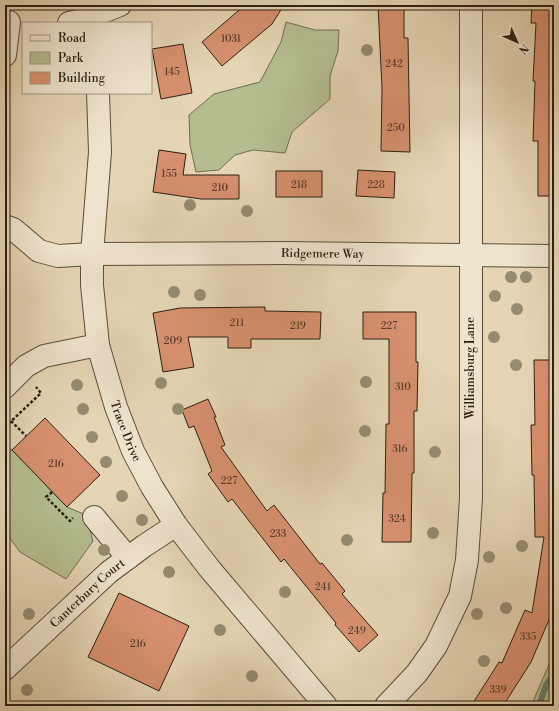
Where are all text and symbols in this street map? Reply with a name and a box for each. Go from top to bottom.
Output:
legend [22,22,152,94]
north arrow [497,22,537,62]
text: Road [58,31,86,46]
house number: 1031 [221,33,242,45]
text: N [515,40,531,57]
text: Park [58,51,84,66]
house number: 242 [385,58,403,70]
house number: 145 [164,66,180,78]
text: Building [57,71,106,86]
house number: 250 [387,122,405,134]
house number: 155 [161,168,177,180]
house number: 218 [291,179,307,191]
house number: 228 [367,179,385,191]
house number: 210 [212,182,229,194]
street label: Ridgemere Way [281,246,365,262]
house number: 211 [230,317,245,329]
street label: Williamsburg Lane [463,317,478,420]
house number: 219 [290,320,306,332]
house number: 227 [381,320,397,332]
house number: 209 [164,335,182,347]
house number: 310 [395,381,411,393]
street label: Trace Drive [107,399,144,464]
house number: 316 [392,443,408,455]
house number: 216 [48,458,64,470]
house number: 227 [221,475,237,487]
house number: 324 [388,513,406,525]
house number: 233 [270,528,287,540]
street label: Canterbury Court [47,555,129,631]
house number: 241 [315,581,332,593]
house number: 249 [348,625,366,637]
house number: 335 [520,631,537,643]
house number: 216 [130,638,146,650]
house number: 339 [489,684,507,696]

